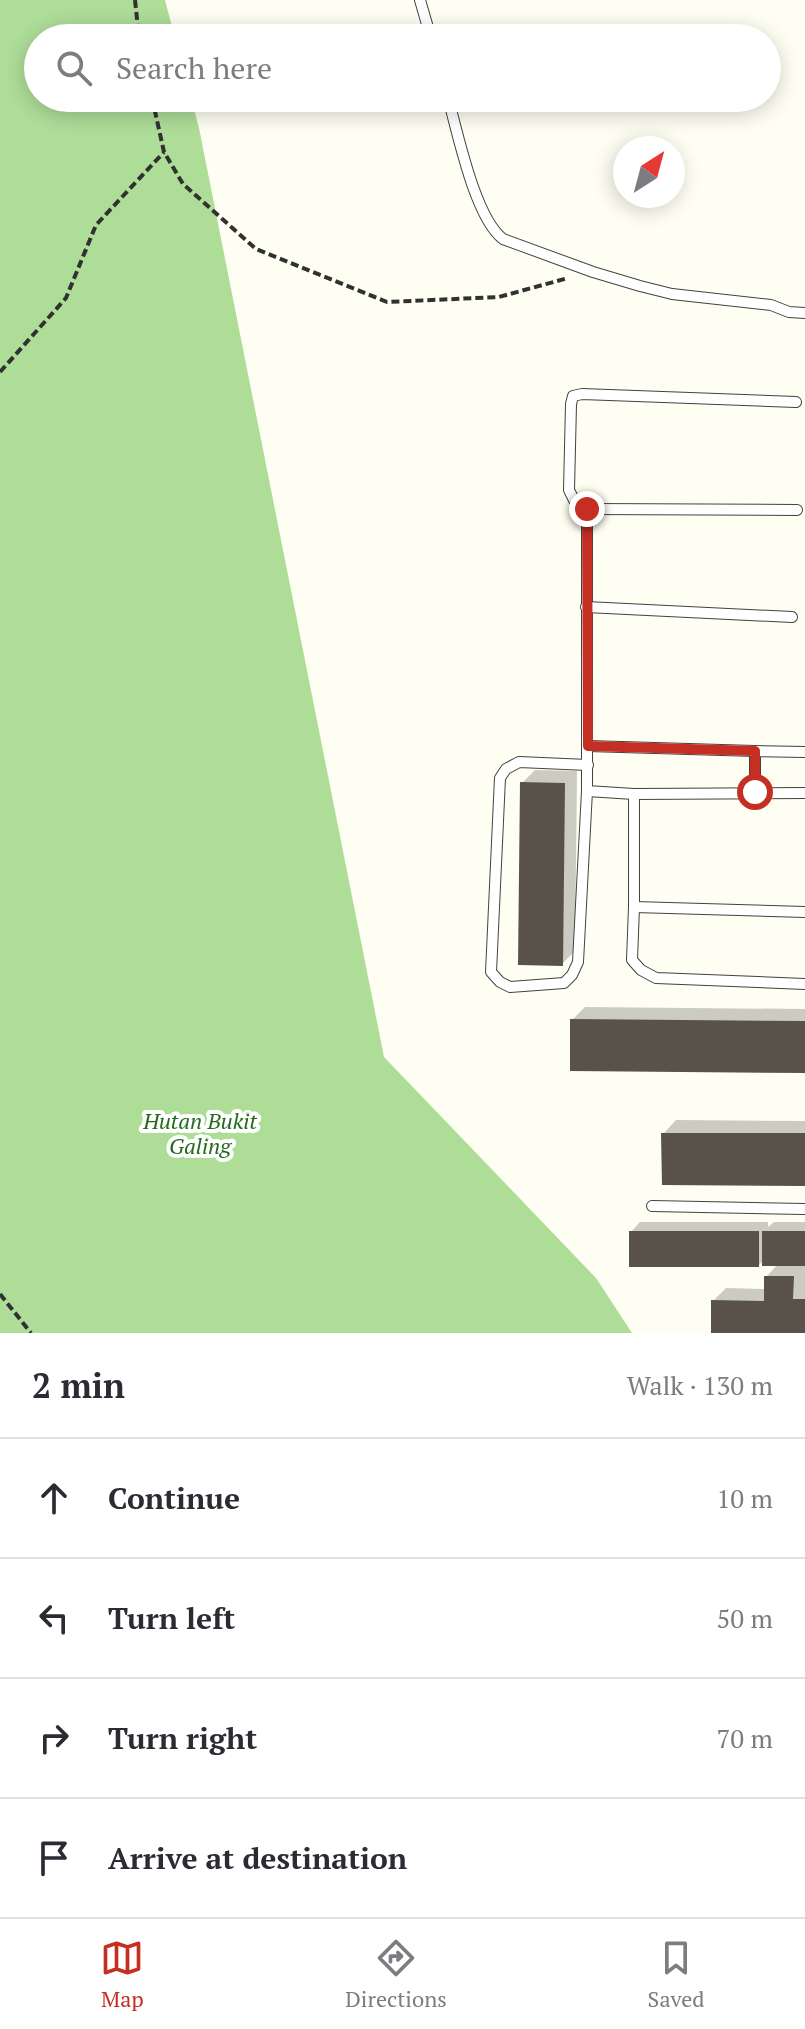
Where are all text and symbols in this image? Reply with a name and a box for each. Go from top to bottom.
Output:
search box [24,24,781,112]
icon: search [52,46,96,90]
text: Search here [116,48,272,88]
north arrow [613,136,685,208]
route end [569,491,605,527]
route start [737,774,773,810]
park label: Hutan Bukit Galing [142,1106,257,1160]
text: 2 min [32,1363,125,1408]
text: Walk · 130 m [627,1368,773,1402]
icon: ahead [32,1476,76,1520]
text: Continue [108,1478,240,1518]
text: 10 m [717,1481,773,1515]
icon: left [32,1596,76,1640]
text: Turn left [108,1598,235,1638]
text: 50 m [717,1601,773,1635]
icon: right [32,1716,76,1760]
text: Turn right [108,1718,257,1758]
text: 70 m [717,1721,773,1755]
icon: arrive [32,1836,76,1880]
text: Arrive at destination [108,1838,407,1878]
tab: Map [100,1936,144,2013]
tab: Directions [345,1936,447,2013]
tab: Saved [648,1936,705,2013]

